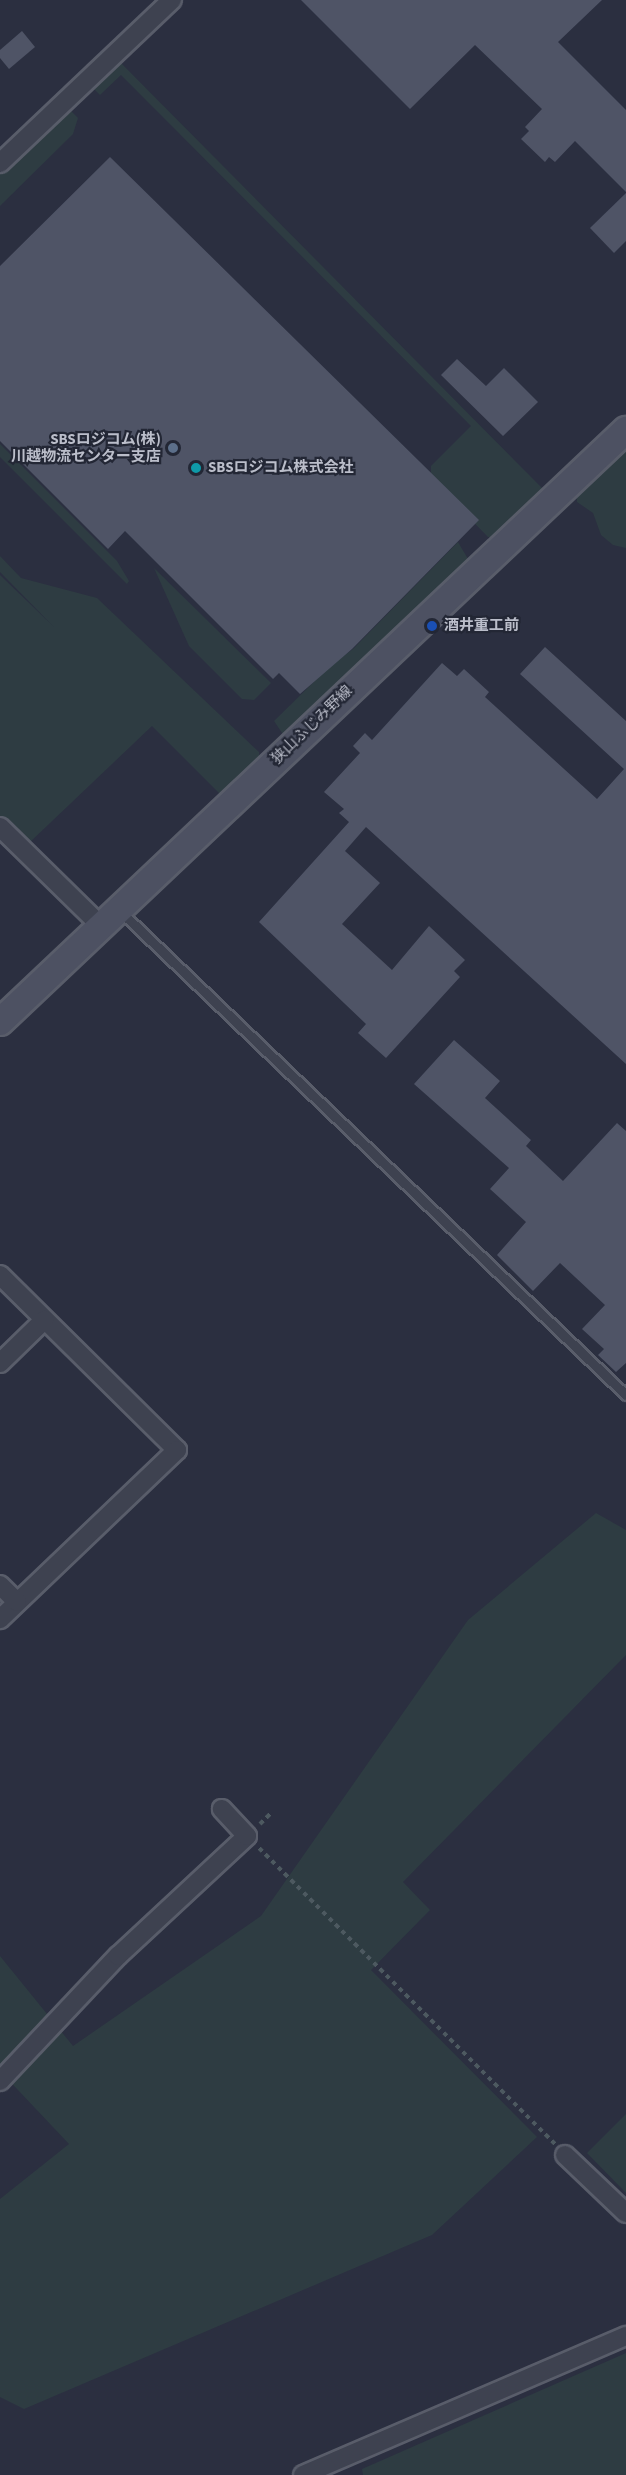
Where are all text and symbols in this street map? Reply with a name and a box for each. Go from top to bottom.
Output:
place label: SBSロジコム(株) 川越物流センター支店 [11,430,161,465]
marker: SBSロジコム(株) 川越物流センター支店 [166,441,180,455]
place label: SBSロジコム株式会社 [208,459,353,477]
marker: SBSロジコム株式会社 [189,461,203,475]
place label: 酒井重工前 [444,617,519,635]
marker: 酒井重工前 [425,619,439,633]
street label: 狭山ふじみ野線 [268,682,356,768]

